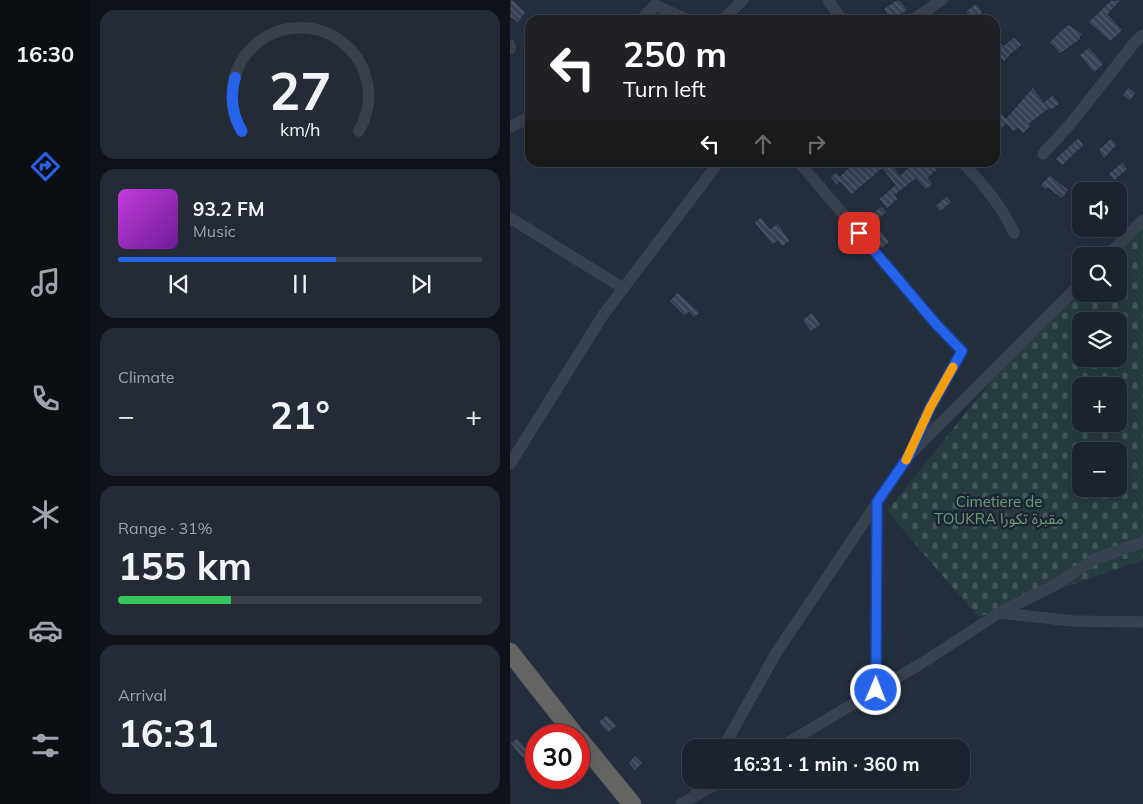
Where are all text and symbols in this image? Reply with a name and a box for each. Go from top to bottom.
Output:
text: 250 m [623,32,727,76]
icon: left [540,35,605,100]
text: 16:30 [16,40,74,68]
text: 27 [269,58,331,123]
text: Turn left [623,75,706,103]
text: km/h [280,118,320,140]
icon: left [696,130,724,158]
icon: ahead [749,130,777,158]
icon: right [802,130,830,158]
icon: directions [28,149,63,184]
map controls [1072,182,1127,497]
button: sound [1072,182,1127,237]
text: 93.2 FM [193,197,265,221]
pin [838,212,880,254]
icon: arrive [845,219,873,247]
text: Music [193,221,236,241]
button: search [1072,247,1127,302]
icon: music [28,265,63,300]
icon: previous [165,270,193,298]
icon: pause [286,270,314,298]
icon: next [407,270,435,298]
button: layers [1072,312,1127,367]
text: Climate [118,367,174,387]
button: + [1072,377,1127,432]
icon: phone [28,381,63,416]
text: 21° [270,391,330,439]
text: − [118,398,135,433]
text: + [465,398,482,433]
button: − [1072,442,1127,497]
park label: Cimetiere de TOUKRA مقبرة تكورا [934,492,1064,528]
icon: climate [28,497,63,532]
text: Range · 31% [118,518,213,538]
text: 155 km [118,542,252,590]
icon: car [28,613,63,648]
position arrow [849,663,901,715]
text: Arrival [118,685,167,705]
text: 16:31 [118,709,219,757]
speed limit sign: 30 [525,724,590,789]
icon: filters [28,728,63,763]
text: 16:31 · 1 min · 360 m [732,752,920,776]

